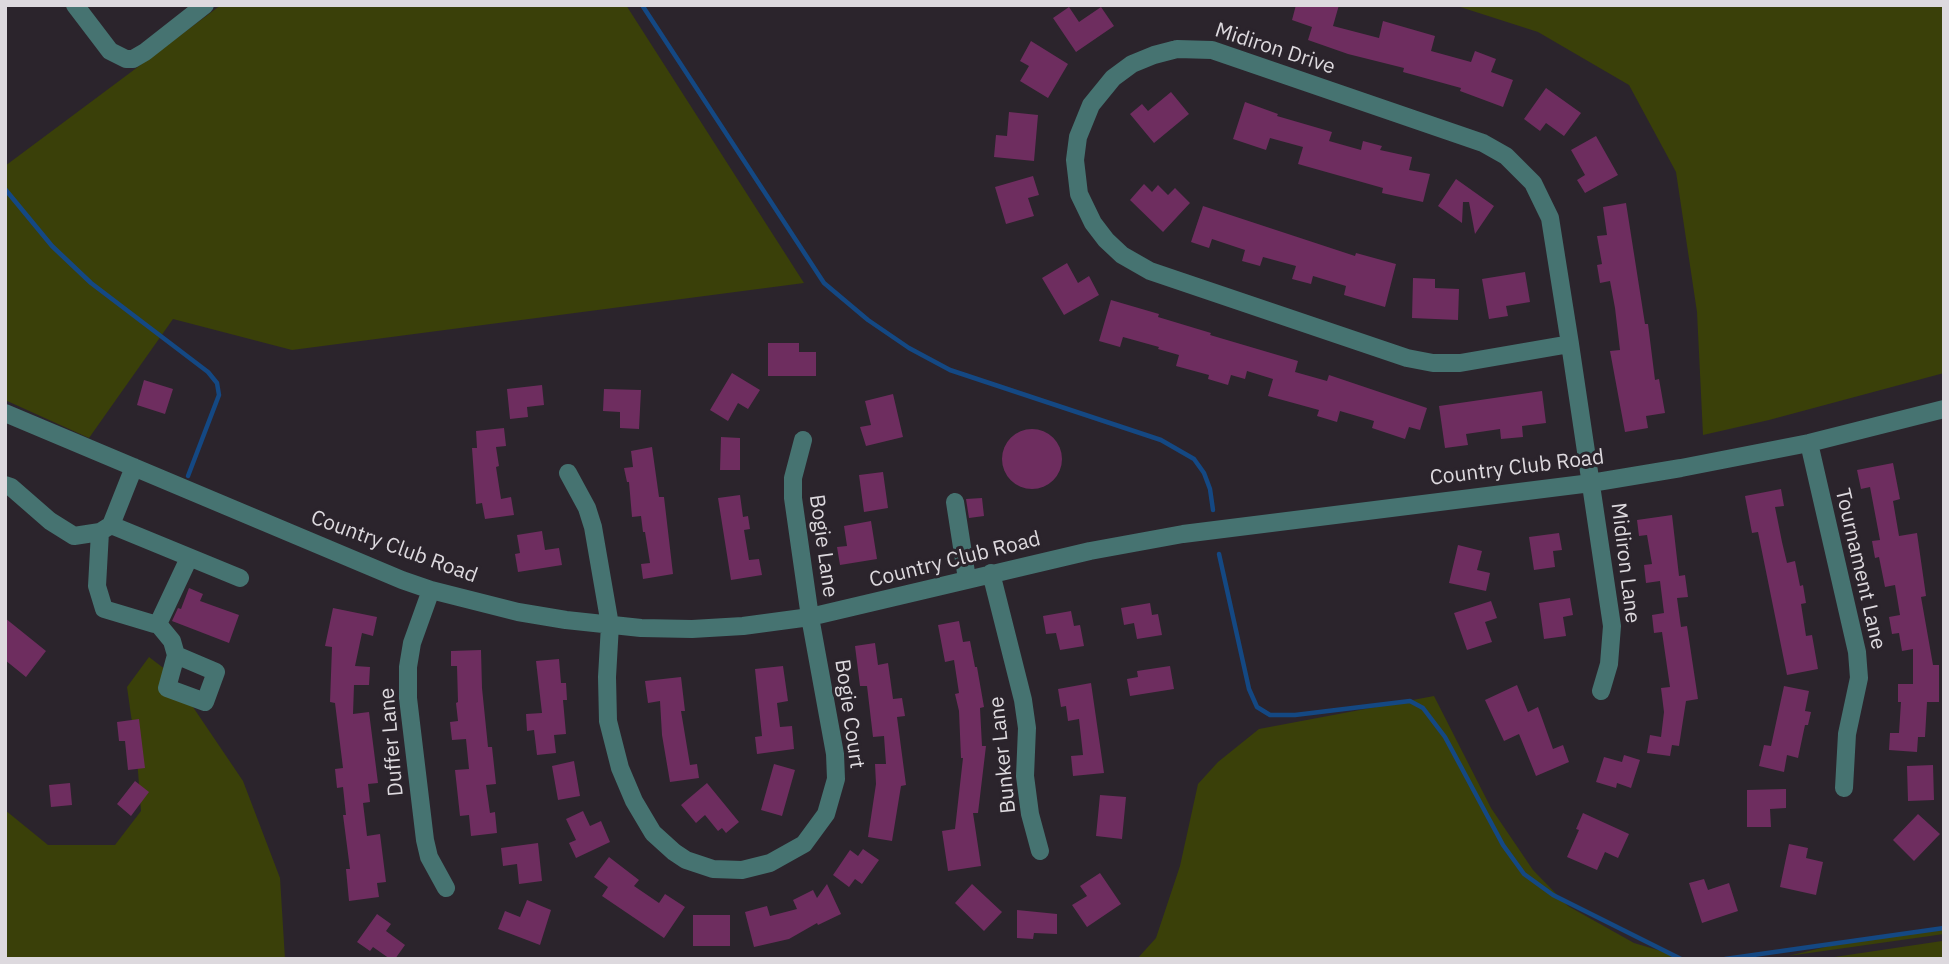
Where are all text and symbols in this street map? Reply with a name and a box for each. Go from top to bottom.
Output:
street label: Midiron Drive [1212,18,1338,80]
street label: Country Club Road [1428,445,1606,491]
street label: Tournament Lane [1829,486,1891,652]
street label: Bogie Lane [803,493,843,599]
street label: Midiron Lane [1605,501,1645,625]
street label: Country Club Road [307,505,481,589]
street label: Country Club Road [867,527,1043,593]
street label: Bogie Court [829,658,869,770]
street label: Duffer Lane [375,687,409,797]
street label: Bunker Lane [984,695,1022,815]

